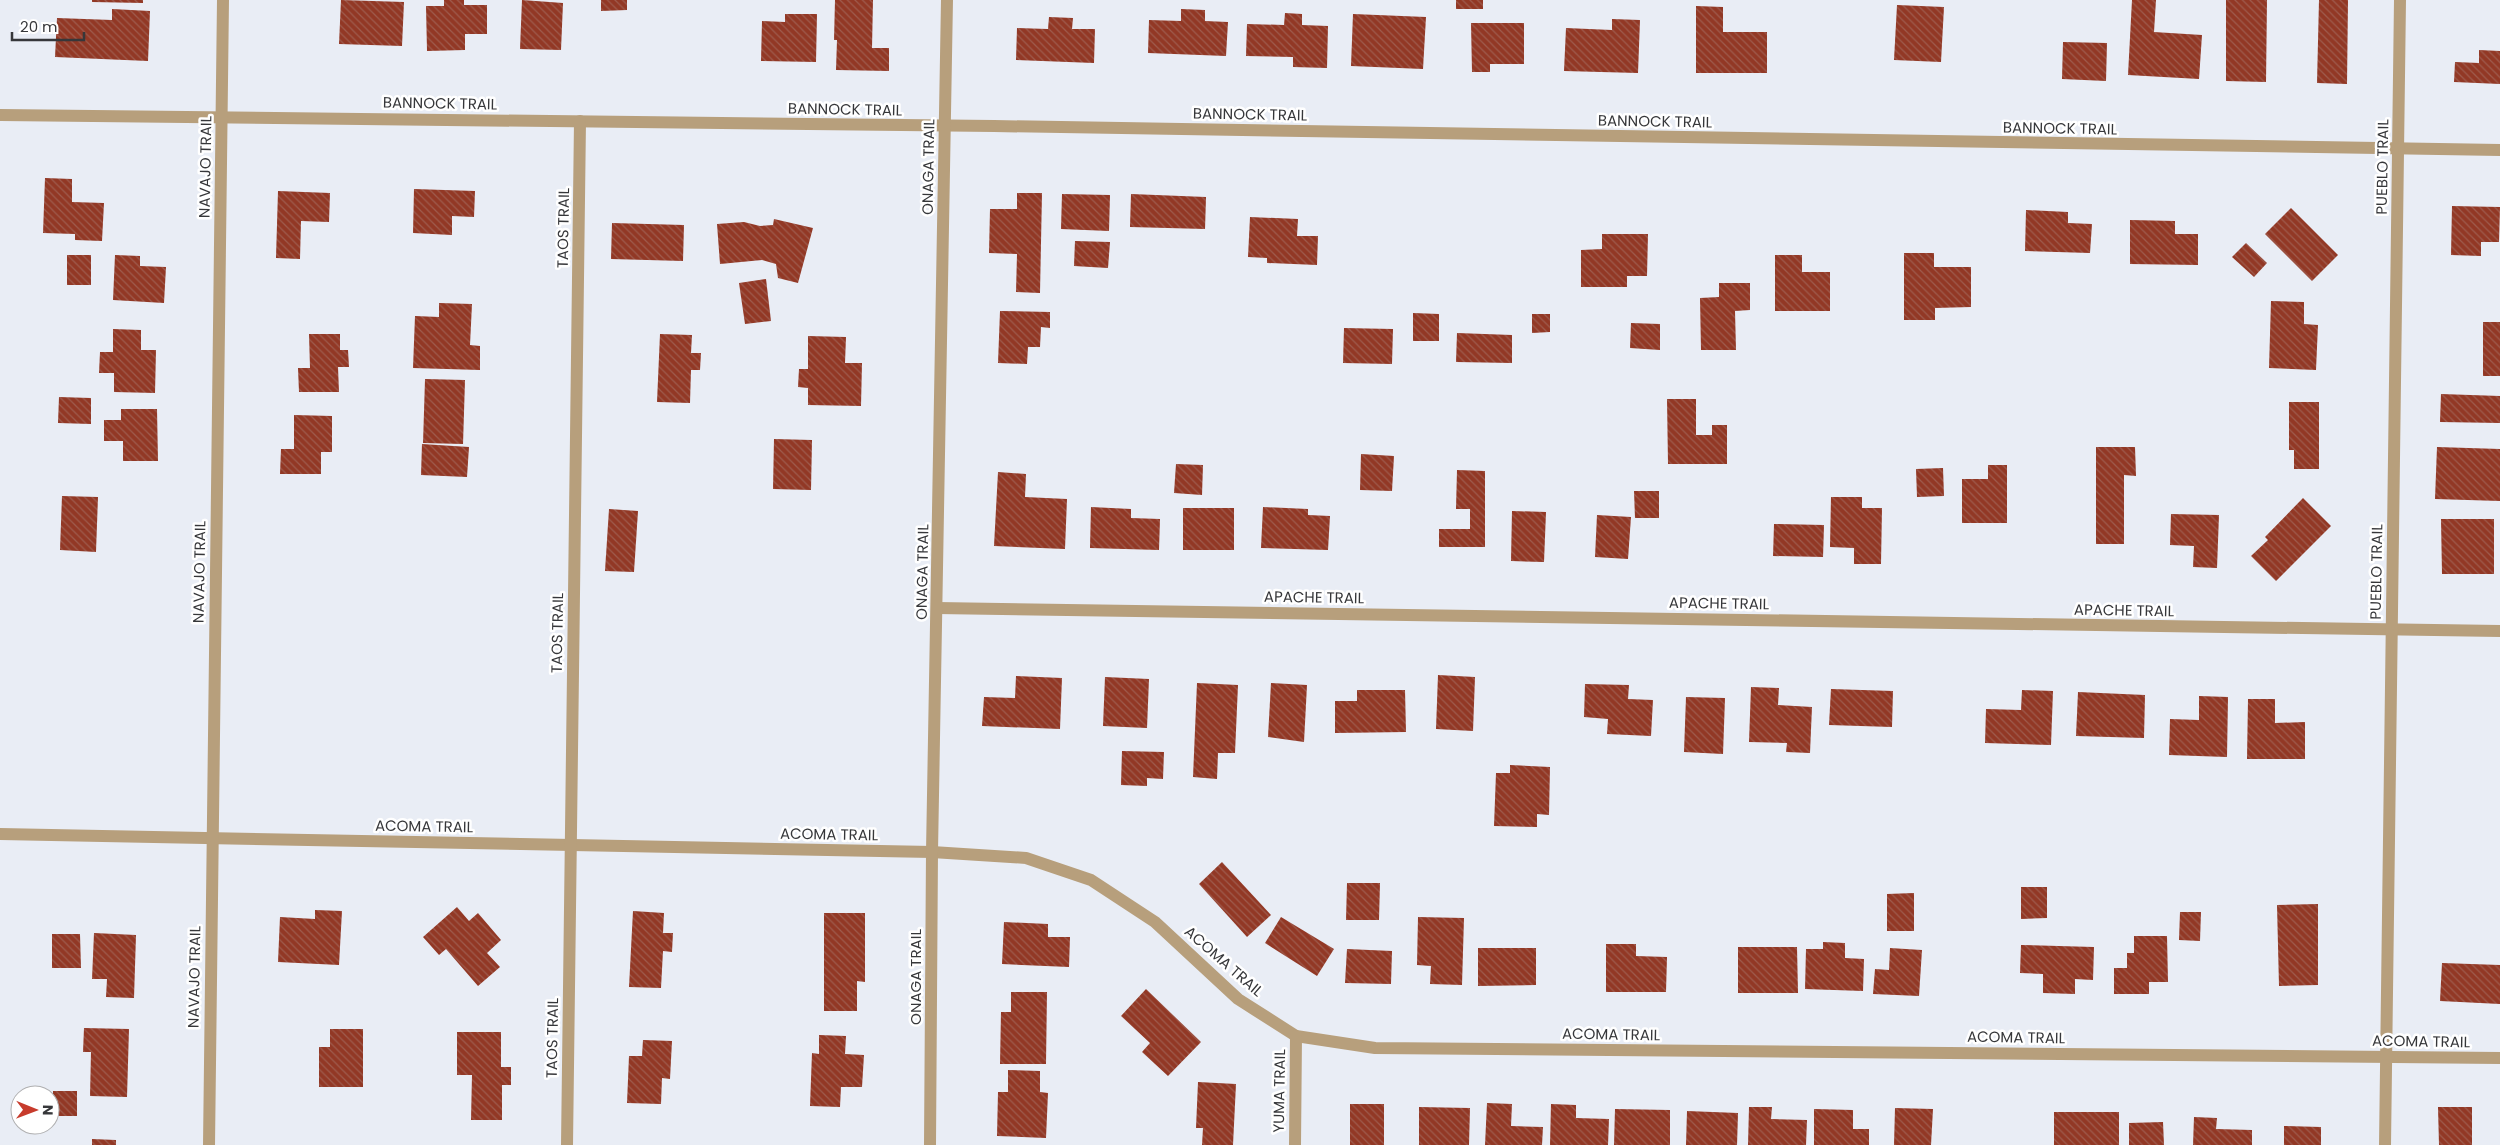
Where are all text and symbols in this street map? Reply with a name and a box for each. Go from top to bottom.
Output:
scale bar [12,10,85,42]
text: 20 m [20,16,58,37]
street label: BANNOCK TRAIL [383,92,498,115]
street label: BANNOCK TRAIL [788,98,903,121]
street label: BANNOCK TRAIL [1193,103,1308,126]
street label: BANNOCK TRAIL [1598,110,1713,133]
street label: NAVAJO TRAIL [194,115,216,218]
street label: BANNOCK TRAIL [2003,117,2118,140]
street label: ONAGA TRAIL [917,118,939,215]
street label: PUEBLO TRAIL [2371,119,2393,215]
street label: TAOS TRAIL [552,187,574,268]
street label: NAVAJO TRAIL [188,520,210,623]
street label: ONAGA TRAIL [911,523,933,620]
street label: PUEBLO TRAIL [2365,524,2387,620]
street label: APACHE TRAIL [1264,586,1365,608]
street label: TAOS TRAIL [546,592,568,673]
street label: APACHE TRAIL [1669,592,1770,614]
street label: APACHE TRAIL [2074,599,2175,621]
street label: ACOMA TRAIL [375,815,474,837]
street label: ACOMA TRAIL [780,823,879,845]
street label: ACOMA TRAIL [1180,921,1268,1001]
street label: NAVAJO TRAIL [183,925,205,1028]
street label: ONAGA TRAIL [905,929,926,1025]
street label: TAOS TRAIL [541,997,563,1078]
street label: ACOMA TRAIL [1562,1023,1661,1045]
street label: ACOMA TRAIL [1967,1026,2066,1048]
street label: ACOMA TRAIL [2372,1030,2471,1052]
street label: YUMA TRAIL [1268,1049,1290,1133]
north arrow [10,1085,60,1135]
text: N [38,1105,58,1116]

